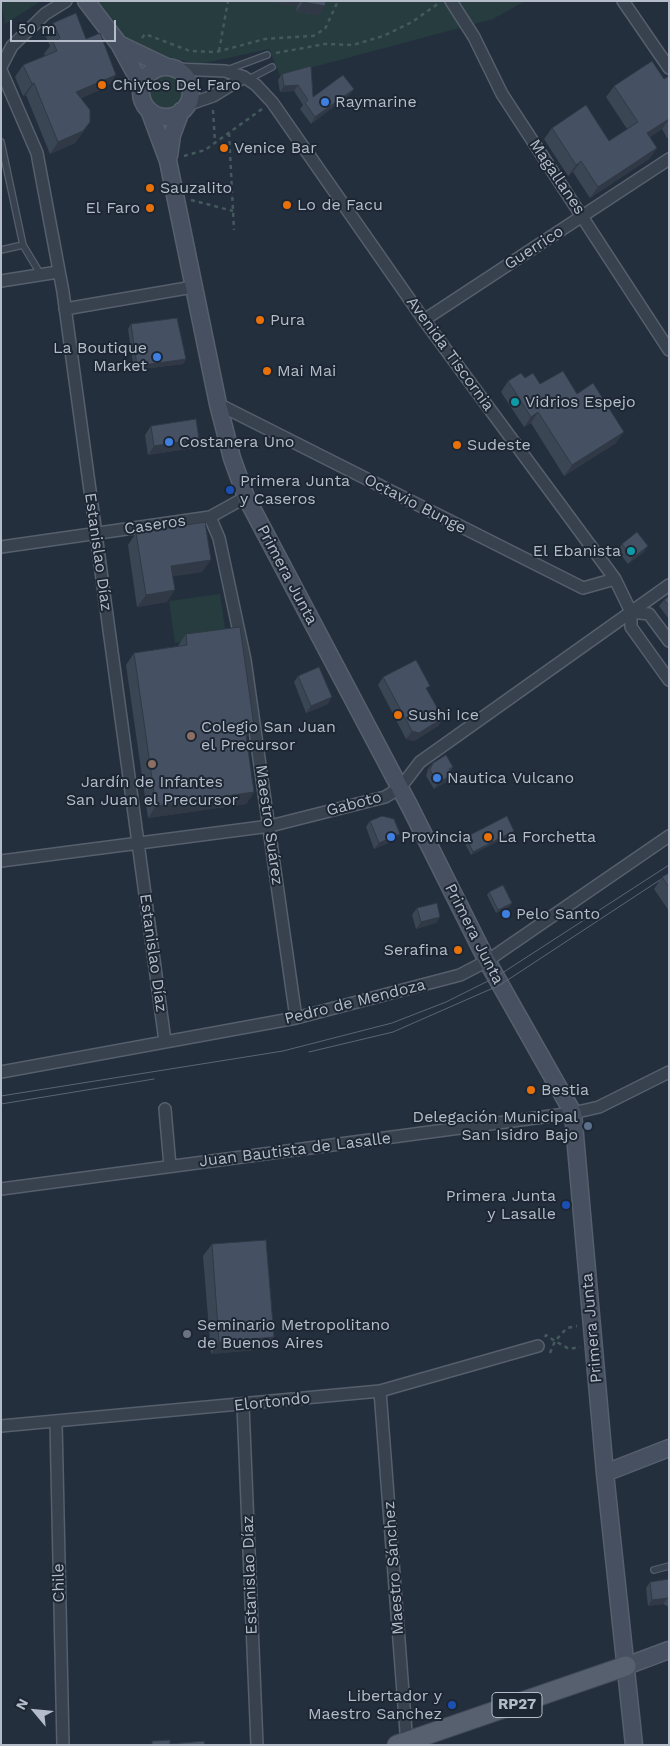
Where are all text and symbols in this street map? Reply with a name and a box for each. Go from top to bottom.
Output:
scale bar [12,10,119,42]
text: 50 m [18,20,55,38]
place label: Chiytos Del Faro [112,75,241,95]
marker: Chiytos Del Faro [96,79,108,91]
place label: Raymarine [335,92,417,112]
marker: Raymarine [319,96,331,108]
street label: Magallanes [525,136,589,218]
place label: Venice Bar [234,138,317,158]
marker: Venice Bar [218,142,230,154]
place label: Sauzalito [160,178,232,198]
marker: Sauzalito [144,182,156,194]
place label: Lo de Facu [297,195,383,215]
place label: El Faro [86,198,140,218]
marker: Lo de Facu [281,199,293,211]
marker: El Faro [144,202,156,214]
street label: Guerrico [501,222,567,274]
street label: Avenida Tiscornia [402,293,498,415]
place label: Pura [270,310,305,330]
marker: Pura [254,314,266,326]
place label: La Boutique Market [53,338,147,376]
marker: La Boutique Market [151,351,163,363]
place label: Mai Mai [277,361,336,381]
marker: Mai Mai [261,365,273,377]
place label: Vidrios Espejo [525,392,636,412]
marker: Vidrios Espejo [509,396,521,408]
place label: Costanera Uno [179,432,294,452]
place label: Sudeste [467,435,531,455]
marker: Costanera Uno [163,436,175,448]
marker: Sudeste [451,439,463,451]
street label: Octavio Bunge [361,470,469,538]
place label: Primera Junta y Caseros [240,471,350,509]
marker: Primera Junta y Caseros [224,484,236,496]
street label: Estanislao Díaz [80,492,116,612]
street label: Caseros [123,511,187,539]
street label: Primera Junta [253,522,321,628]
place label: El Ebanista [533,541,621,561]
marker: El Ebanista [625,545,637,557]
place label: Sushi Ice [408,705,479,725]
marker: Sushi Ice [392,709,404,721]
place label: Colegio San Juan el Precursor [201,717,336,755]
marker: Colegio San Juan el Precursor [185,730,197,742]
marker: Jardín de Infantes San Juan el Precursor [146,758,158,770]
street label: Maestro Suárez [251,764,287,886]
place label: Nautica Vulcano [447,768,574,788]
place label: Jardín de Infantes San Juan el Precursor [66,772,238,810]
marker: Nautica Vulcano [431,772,443,784]
street label: Gaboto [324,787,384,821]
place label: Provincia [401,827,471,847]
place label: La Forchetta [498,827,596,847]
marker: Provincia [385,831,397,843]
marker: La Forchetta [482,831,494,843]
street label: Primera Junta [440,881,508,987]
street label: Estanislao Díaz [135,893,171,1013]
place label: Pelo Santo [516,904,600,924]
marker: Pelo Santo [500,908,512,920]
place label: Serafina [384,940,448,960]
marker: Serafina [452,944,464,956]
street label: Pedro de Mendoza [282,975,428,1029]
place label: Bestia [541,1080,589,1100]
marker: Bestia [525,1084,537,1096]
place label: Delegación Municipal San Isidro Bajo [413,1107,578,1145]
marker: Delegación Municipal San Isidro Bajo [582,1120,594,1132]
street label: Juan Bautista de Lasalle [198,1129,392,1171]
place label: Primera Junta y Lasalle [446,1186,556,1224]
marker: Primera Junta y Lasalle [560,1199,572,1211]
street label: Primera Junta [578,1272,606,1384]
place label: Seminario Metropolitano de Buenos Aires [197,1315,390,1353]
marker: Seminario Metropolitano de Buenos Aires [181,1328,193,1340]
street label: Elortondo [233,1388,311,1416]
street label: Maestro Sánchez [380,1500,408,1636]
street label: Estanislao Díaz [238,1515,262,1635]
street label: Chile [49,1563,69,1603]
north arrow [10,1686,60,1736]
place label: Libertador y Maestro Sanchez [308,1686,442,1724]
road number: RP27 [492,1692,542,1718]
text: N [12,1696,31,1712]
marker: Libertador y Maestro Sanchez [446,1699,458,1711]

